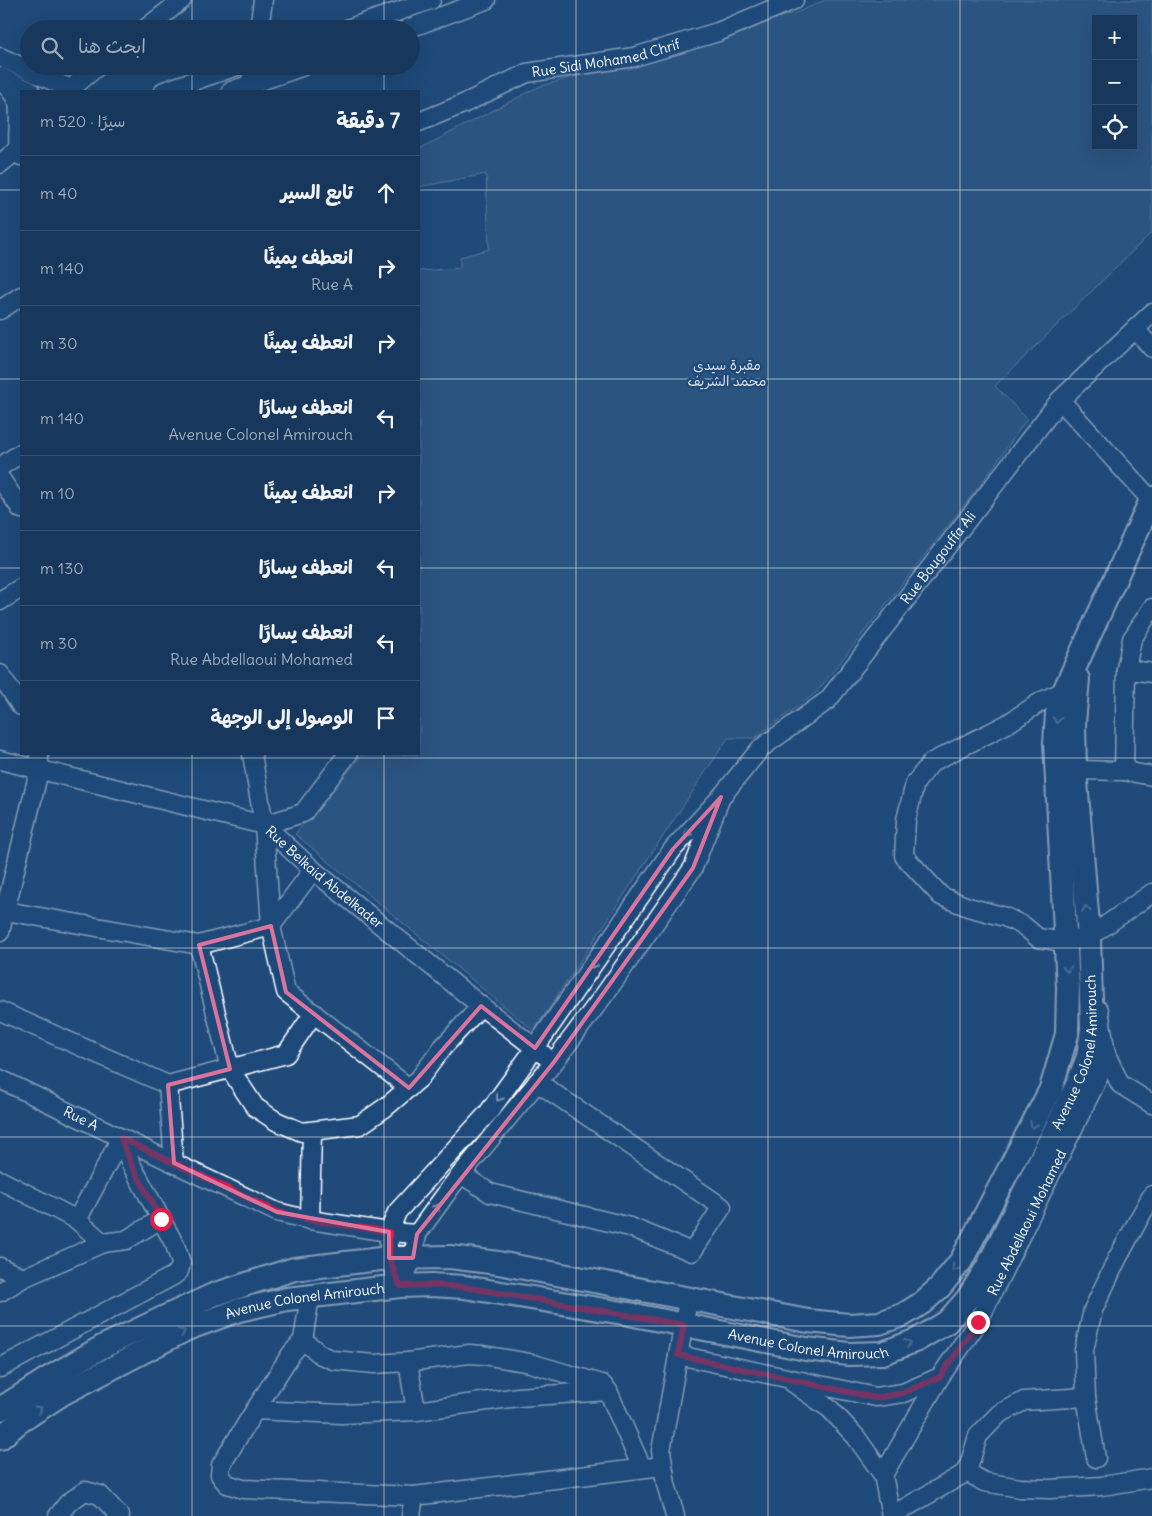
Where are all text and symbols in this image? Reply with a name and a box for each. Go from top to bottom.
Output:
map controls [1092,15,1137,150]
button: + [1092,15,1137,60]
search box [20,20,420,75]
icon: search [38,34,66,62]
text: ابحث هنا [78,34,146,58]
street label: Rue Sidi Mohamed Chrif [531,35,683,81]
button: − [1092,60,1137,105]
button: locate [1092,105,1137,150]
text: 7 دقيقة [336,107,400,134]
text: سيرًا · 520 m [40,111,125,131]
icon: ahead [372,179,400,207]
text: تابع السير [281,180,353,204]
text: 40 m [40,183,78,203]
text: انعطف يمينًا [264,245,353,269]
icon: right [372,254,400,282]
text: 140 m [40,258,84,278]
text: Rue A [311,274,353,294]
icon: right [372,329,400,357]
text: انعطف يمينًا [264,330,353,354]
text: 30 m [40,333,77,353]
park label: مقبرة سيدي محمد الشريف [688,356,766,390]
text: انعطف يسارًا [259,395,353,419]
icon: left [372,404,400,432]
text: 140 m [40,408,84,428]
text: Avenue Colonel Amirouch [168,424,353,444]
icon: right [372,479,400,507]
text: انعطف يمينًا [264,480,353,504]
text: 10 m [40,483,75,503]
street label: Rue Bougouffa Ali [897,508,980,608]
icon: left [372,554,400,582]
text: انعطف يسارًا [259,555,353,579]
text: 130 m [40,558,84,578]
text: انعطف يسارًا [259,620,353,644]
icon: left [372,629,400,657]
text: 30 m [40,633,77,653]
text: Rue Abdellaoui Mohamed [170,649,353,669]
icon: arrive [372,704,400,732]
text: الوصول إلى الوجهة [210,705,353,729]
one-way arrow [1052,716,1063,724]
street label: Rue Belkaid Abdelkader [262,822,388,933]
one-way arrow [684,827,693,836]
one-way arrow [1081,904,1092,912]
one-way arrow [590,959,599,968]
one-way arrow [1061,966,1072,974]
street label: Avenue Colonel Amirouch [1047,974,1101,1133]
one-way arrow [497,1092,505,1101]
street label: Rue A [60,1102,101,1135]
one-way arrow [1029,1120,1039,1129]
street label: Rue Abdellaoui Mohamed [983,1147,1070,1298]
one-way arrow [431,1204,439,1213]
route start [150,1208,173,1231]
one-way arrow [953,1262,961,1271]
street label: Avenue Colonel Amirouch [223,1279,386,1323]
route end [967,1311,990,1334]
street label: Avenue Colonel Amirouch [727,1325,891,1363]
one-way arrow [177,1328,186,1338]
one-way arrow [903,1339,912,1349]
one-way arrow [33,1406,43,1415]

